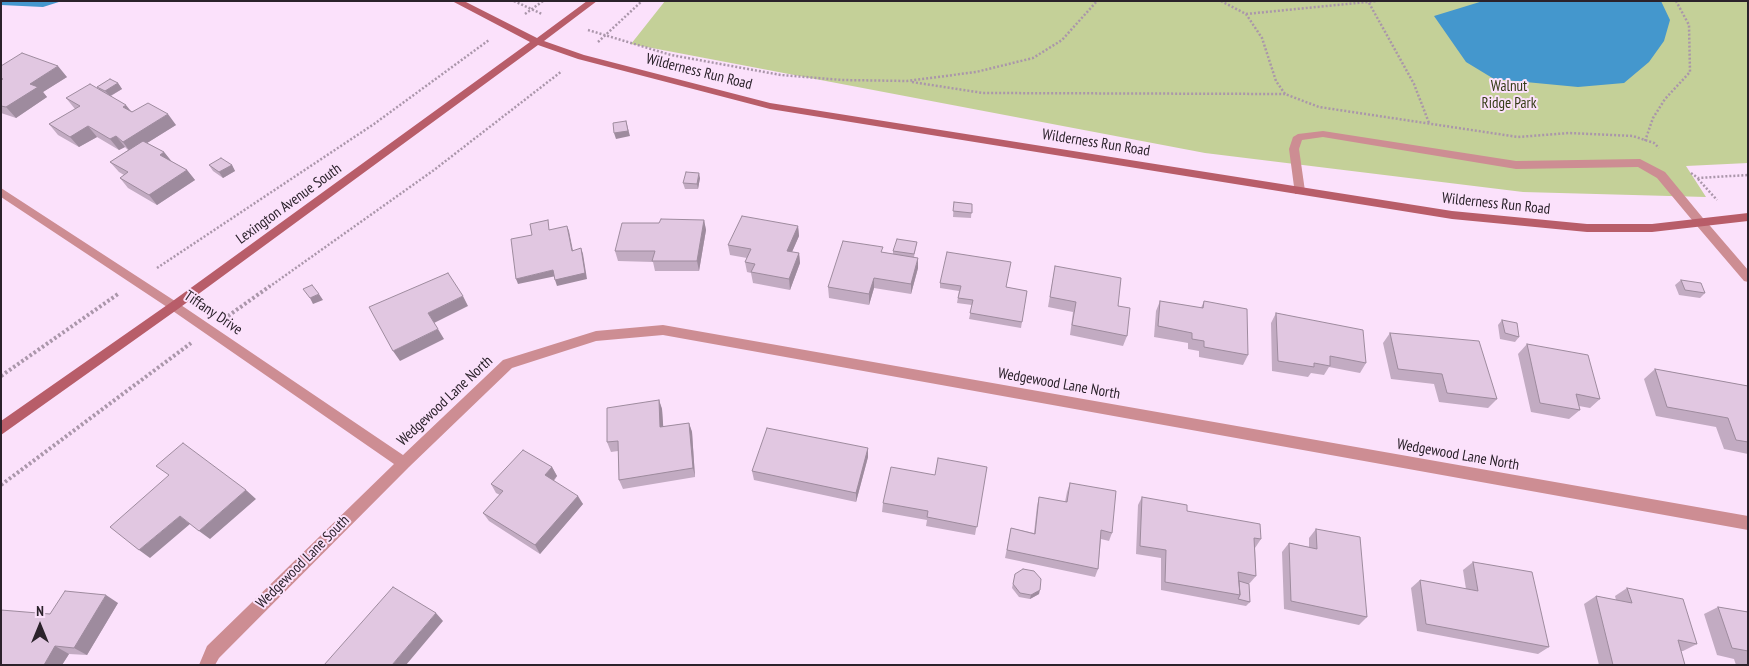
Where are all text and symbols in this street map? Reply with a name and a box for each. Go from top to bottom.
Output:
street label: Wilderness Run Road [644,50,754,94]
park label: Walnut Ridge Park [1481,78,1537,113]
street label: Wilderness Run Road [1041,126,1151,160]
street label: Lexington Avenue South [233,160,345,248]
street label: Wilderness Run Road [1441,189,1551,219]
street label: Tiffany Drive [180,287,246,339]
street label: Wedgewood Lane North [394,352,496,450]
street label: Wedgewood Lane North [996,364,1122,404]
street label: Wedgewood Lane North [1395,435,1521,475]
street label: Wedgewood Lane South [253,512,353,612]
north arrow [15,601,65,651]
text: N [36,602,44,620]

